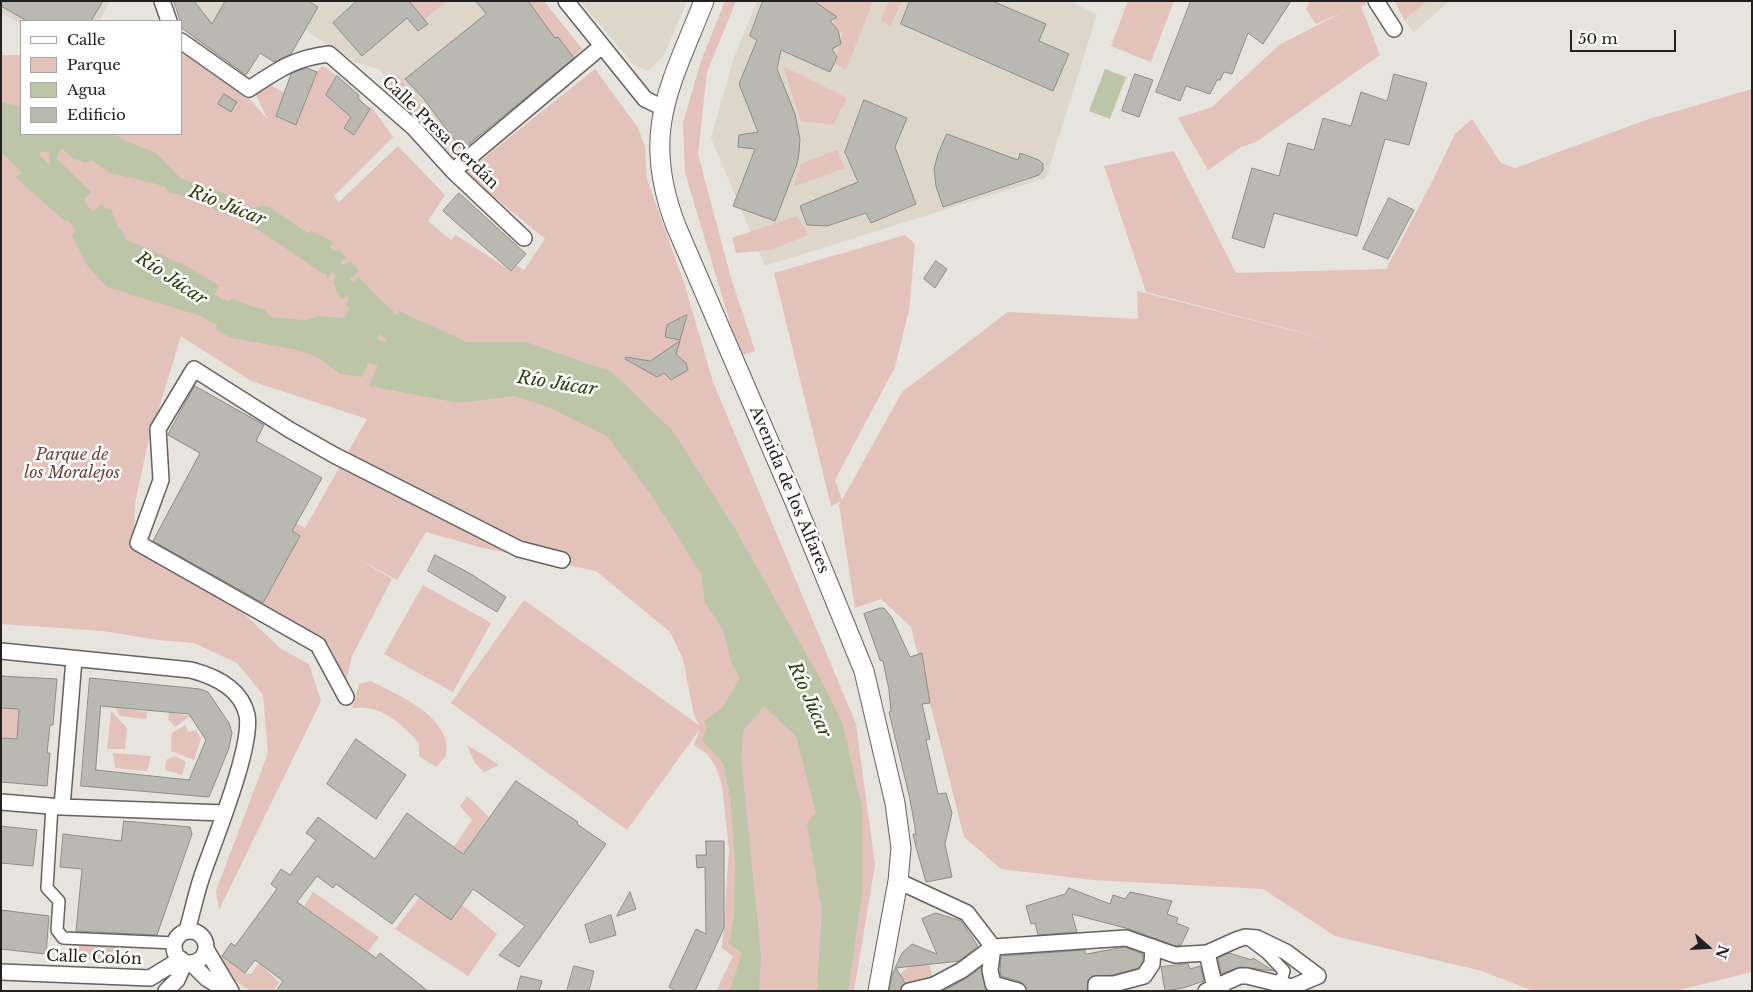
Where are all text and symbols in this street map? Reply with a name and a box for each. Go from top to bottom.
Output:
legend [20,20,182,135]
scale bar [1573,20,1679,52]
text: 50 m [1578,29,1618,48]
text: Calle [67,30,106,49]
text: Parque [67,55,121,74]
street label: Calle Presa Cerdán [378,72,502,194]
text: Agua [67,80,106,99]
text: Edificio [67,105,126,124]
water label: Rio Júcar [186,181,268,231]
water label: Río Júcar [132,248,210,310]
water label: Río Júcar [516,367,598,401]
street label: Avenida de los Alfares [745,404,833,576]
park label: Parque de los Moralejos [24,445,120,483]
water label: Río Júcar [783,659,835,741]
north arrow [1683,922,1733,972]
text: N [1712,943,1733,961]
street label: Calle Colón [46,947,142,969]

